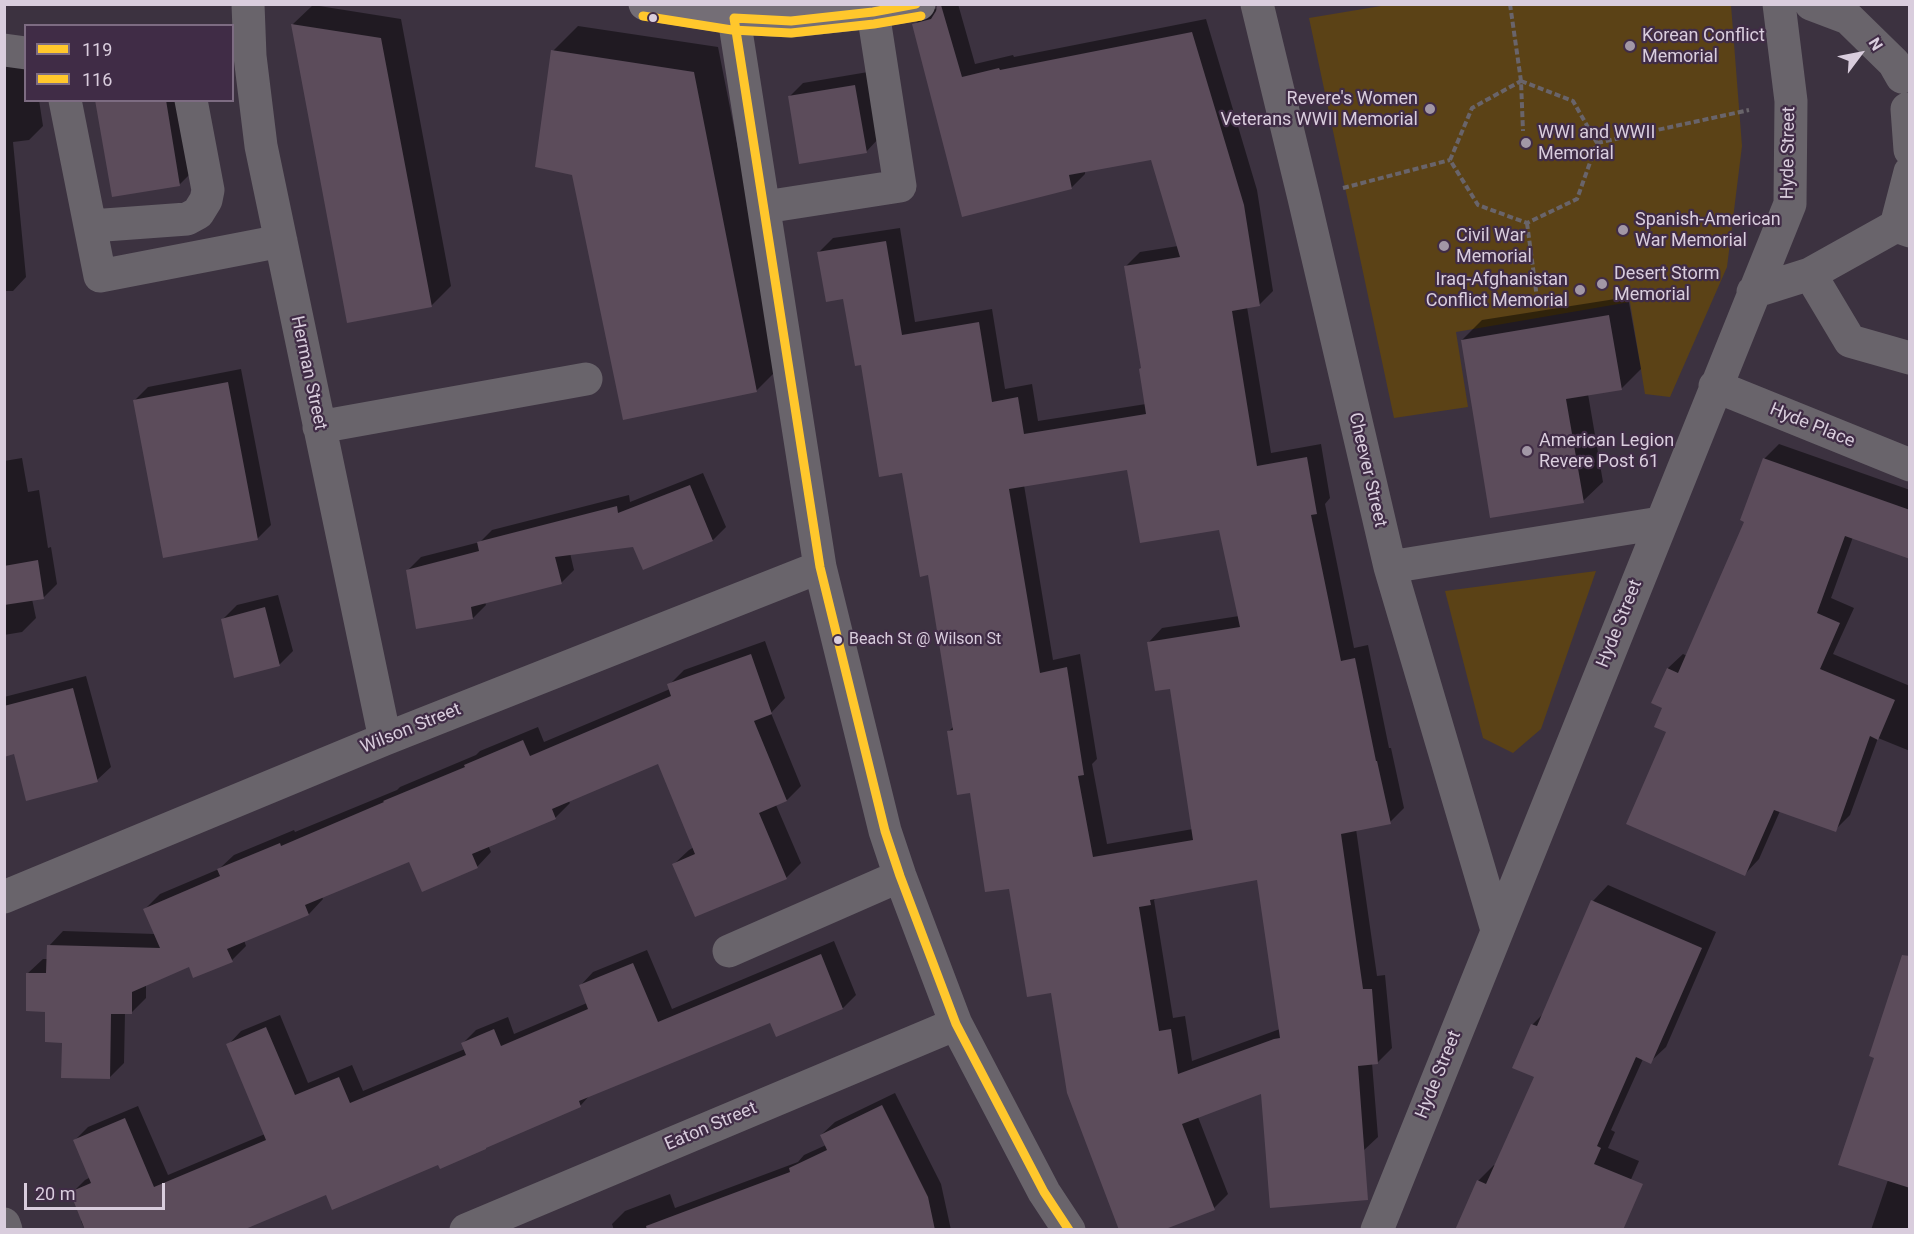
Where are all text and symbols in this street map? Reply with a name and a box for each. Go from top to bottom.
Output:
unlabelled marker [647,12,659,24]
legend [24,24,234,102]
north arrow [1830,24,1890,84]
place label: Korean Conflict Memorial [1642,25,1765,68]
text: N [1865,34,1887,54]
text: 119 [82,39,112,60]
marker: Korean Conflict Memorial [1623,39,1637,53]
text: 116 [82,69,112,90]
place label: Revere's Women Veterans WWII Memorial [1221,88,1418,130]
marker: Revere's Women Veterans WWII Memorial [1423,102,1437,116]
street label: Hyde Street [1777,106,1801,200]
place label: WWI and WWII Memorial [1538,122,1655,164]
marker: WWI and WWII Memorial [1519,136,1533,150]
place label: Spanish-American War Memorial [1635,209,1781,252]
marker: Spanish-American War Memorial [1616,223,1630,237]
place label: Civil War Memorial [1456,225,1532,268]
marker: Civil War Memorial [1437,239,1451,253]
place label: Desert Storm Memorial [1614,263,1720,306]
place label: Iraq-Afghanistan Conflict Memorial [1426,269,1568,312]
marker: Desert Storm Memorial [1595,277,1609,291]
marker: Iraq-Afghanistan Conflict Memorial [1573,283,1587,297]
street label: Herman Street [285,314,331,432]
street label: Hyde Place [1766,399,1858,453]
street label: Cheever Street [1343,411,1391,529]
place label: American Legion Revere Post 61 [1539,430,1674,472]
marker: American Legion Revere Post 61 [1520,444,1534,458]
street label: Hyde Street [1593,577,1647,671]
place label: Beach St @ Wilson St [849,630,1001,650]
marker: Beach St @ Wilson St [832,634,844,646]
street label: Wilson Street [358,699,464,759]
street label: Hyde Street [1412,1028,1466,1122]
street label: Eaton Street [662,1098,760,1156]
scale bar [27,1171,168,1209]
text: 20 m [35,1183,75,1204]

